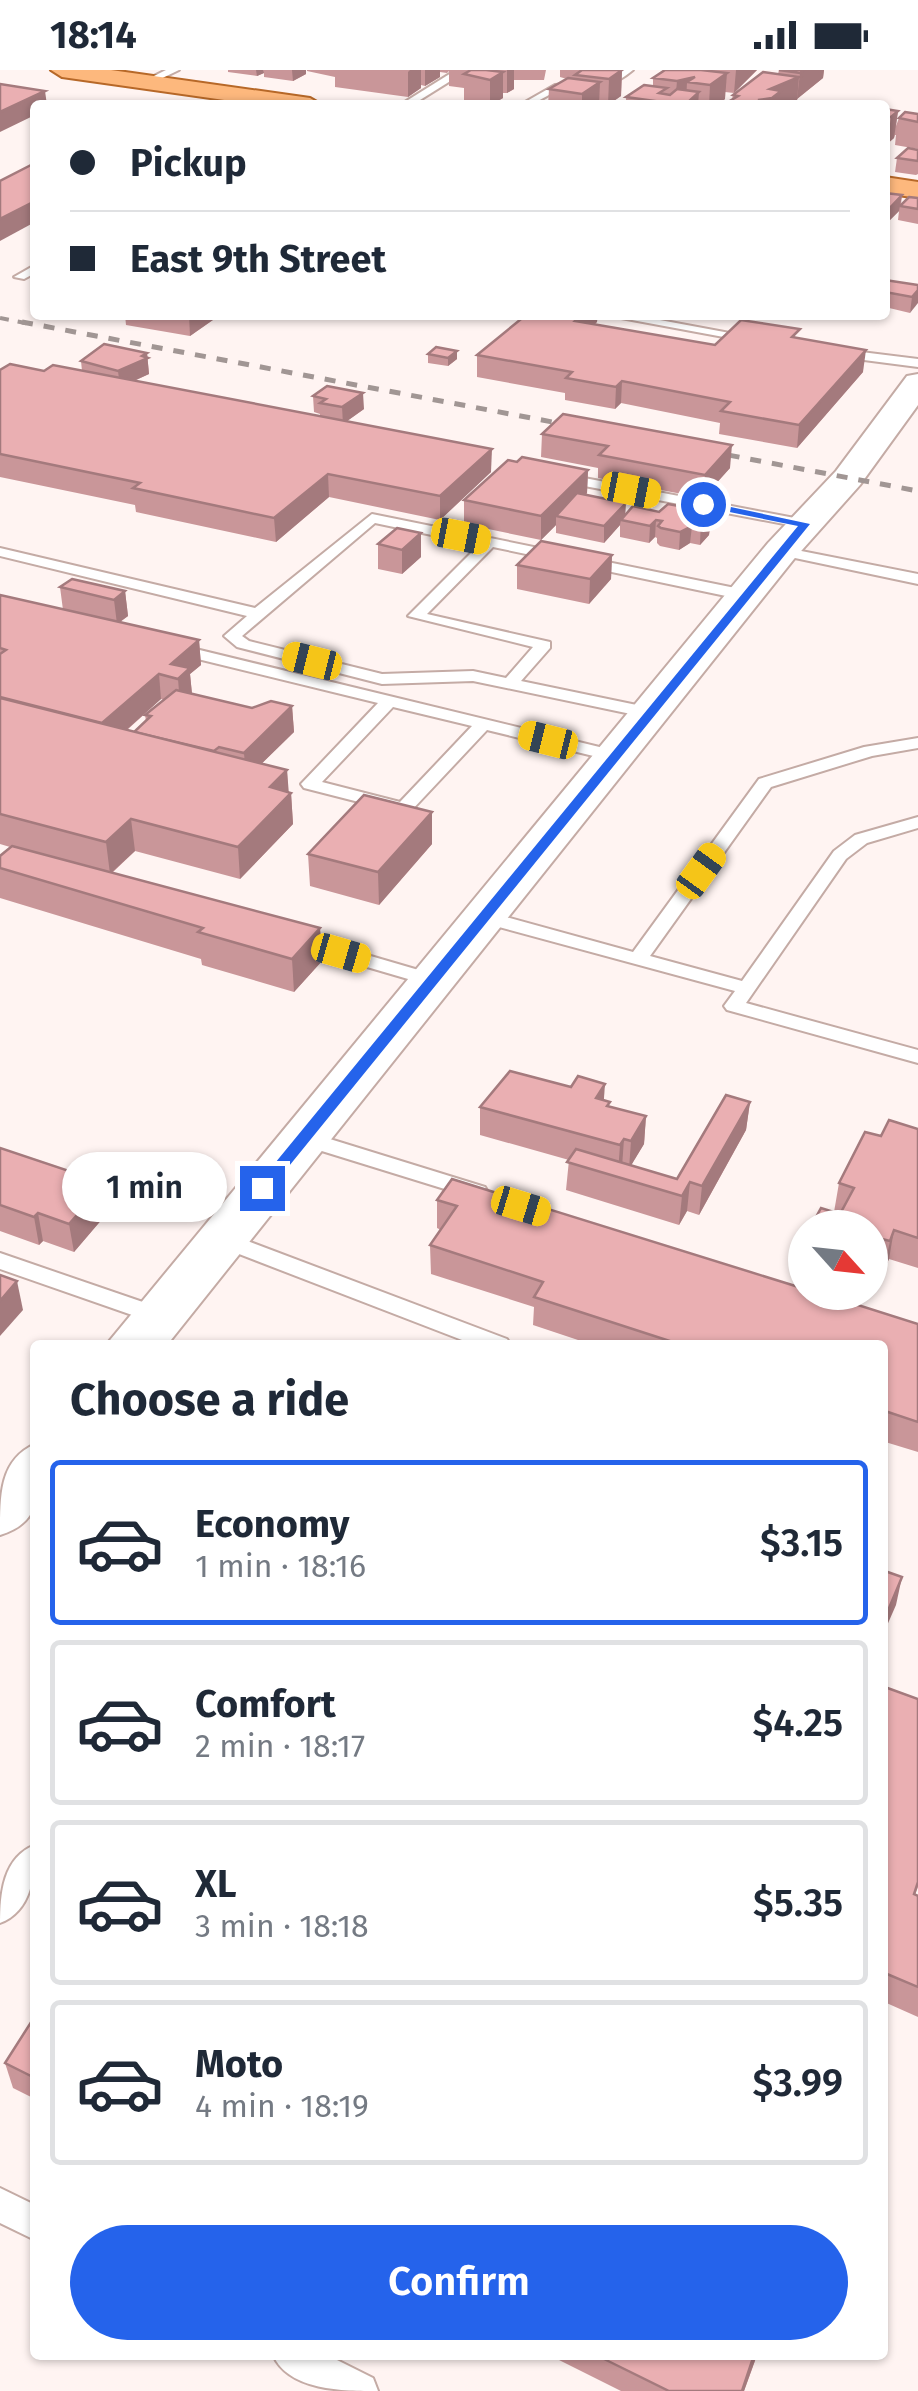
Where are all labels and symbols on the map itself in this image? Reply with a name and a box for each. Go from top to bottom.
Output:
car [599,470,663,510]
route start [681,482,726,527]
car [429,516,493,556]
car [279,639,345,683]
car [515,718,581,762]
car [671,838,731,904]
car [308,930,374,976]
callout: 1 min [62,1153,227,1223]
route end [240,1166,285,1211]
car [488,1183,554,1229]
north arrow [788,1210,888,1310]

